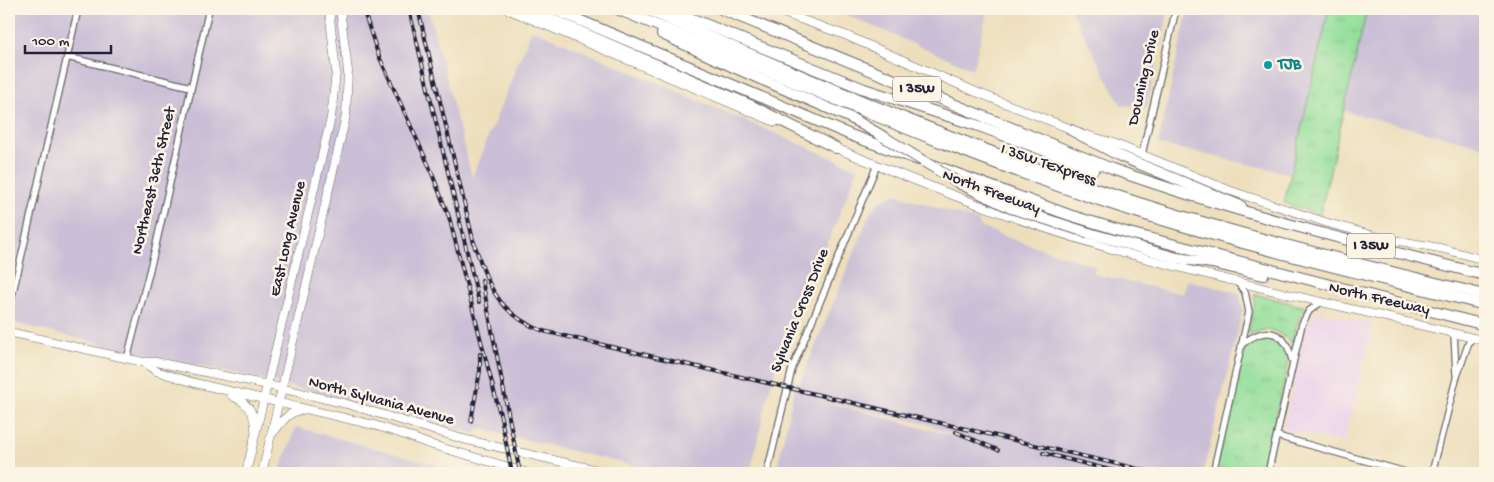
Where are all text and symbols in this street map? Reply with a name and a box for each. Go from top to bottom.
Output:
scale bar [25,22,111,54]
street label: Downing Drive [1125,28,1165,129]
text: 100 m [31,33,70,51]
place label: TJB [1276,56,1302,75]
marker: TJB [1262,59,1274,71]
road number: I 35W [893,76,941,102]
street label: Northeast 36th Street [129,104,182,257]
street label: I 35W TEXpress [998,141,1099,192]
street label: North Freeway [939,166,1043,220]
street label: East Long Avenue [266,179,312,299]
road number: I 35W [1347,234,1395,258]
street label: Sylvania Cross Drive [768,246,835,376]
street label: North Freeway [1327,279,1431,321]
street label: North Sylvania Avenue [306,373,457,431]

